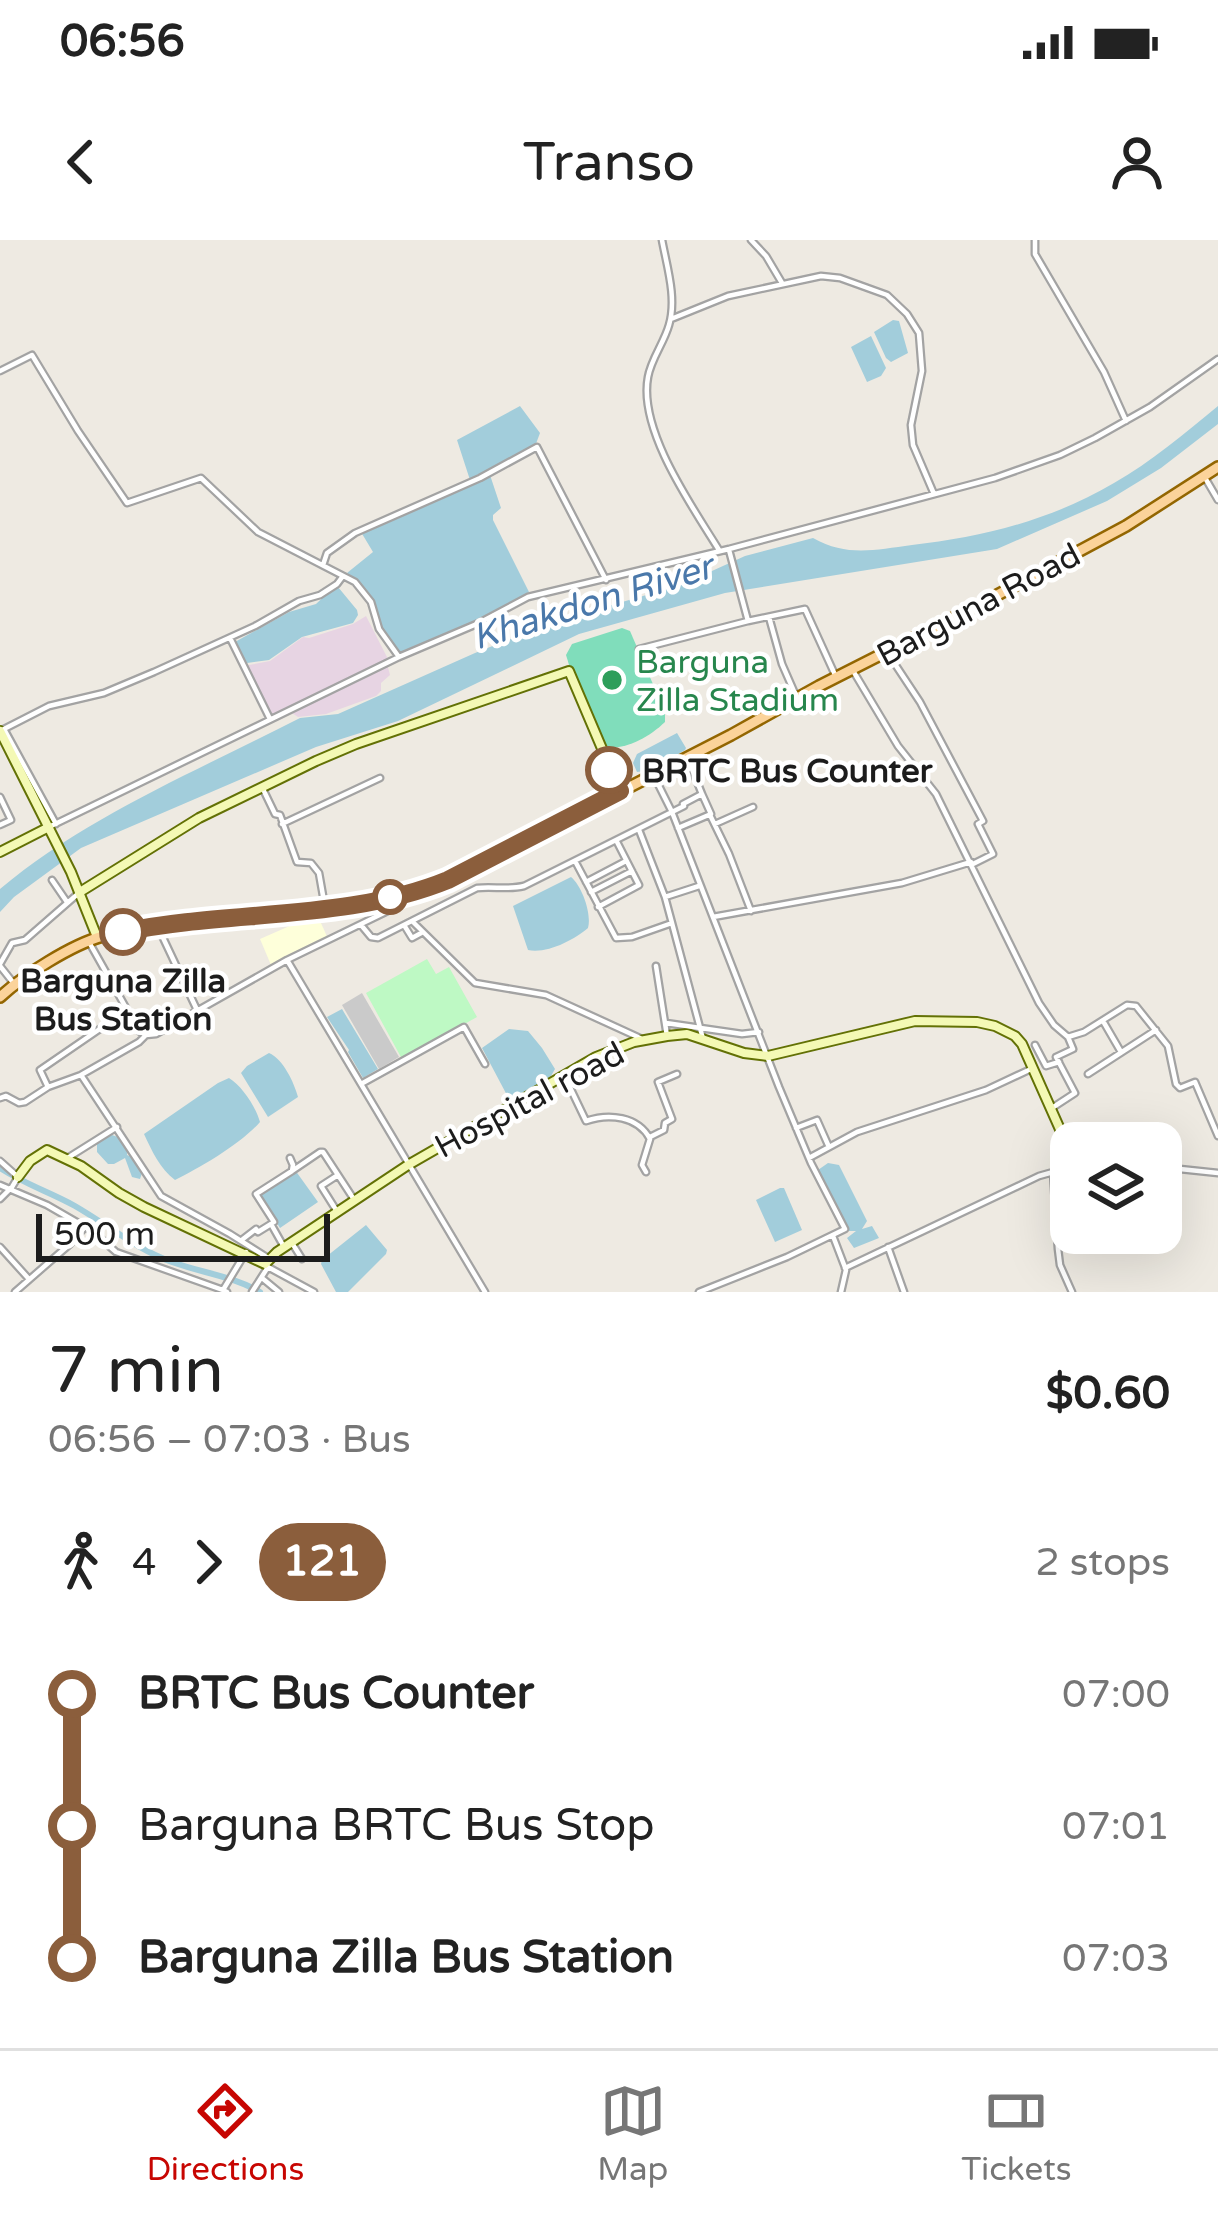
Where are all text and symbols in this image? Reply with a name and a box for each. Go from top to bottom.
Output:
text: 06:56 [60,15,185,69]
icon: back [48,129,114,195]
icon: person [1104,129,1170,195]
text: Transo [523,130,695,195]
street label: Barguna Road [870,535,1087,675]
water label: Khakdon River [467,544,722,659]
place label: Barguna Zilla Stadium [636,643,839,720]
marker: Barguna Zilla Stadium [599,667,625,693]
marker: BRTC Bus Counter [587,748,631,792]
place label: BRTC Bus Counter [642,752,933,791]
unlabelled marker [374,881,406,913]
marker: Barguna Zilla Bus Station [101,910,145,954]
place label: Barguna Zilla Bus Station [20,962,226,1039]
street label: Hospital road [428,1034,631,1167]
map controls [1050,1122,1182,1254]
button: layers [1050,1122,1182,1254]
scale bar [36,1208,330,1261]
text: 500 m [54,1215,155,1254]
text: 7 min [48,1331,224,1411]
text: $0.60 [1046,1367,1170,1421]
text: 06:56 – 07:03 · Bus [48,1416,411,1463]
icon: walk [48,1529,114,1595]
icon: forward [175,1529,241,1595]
text: 121 [283,1536,362,1587]
text: 4 [132,1539,157,1586]
text: 2 stops [1035,1539,1170,1586]
text: BRTC Bus Counter [138,1667,534,1721]
text: 07:00 [1062,1671,1170,1718]
text: Barguna BRTC Bus Stop [138,1799,655,1853]
text: 07:01 [1062,1803,1170,1850]
text: Barguna Zilla Bus Station [138,1931,674,1985]
text: 07:03 [1062,1935,1170,1982]
tab: Directions [146,2078,304,2189]
tab: Map [597,2078,668,2189]
tab: Tickets [961,2078,1072,2189]

